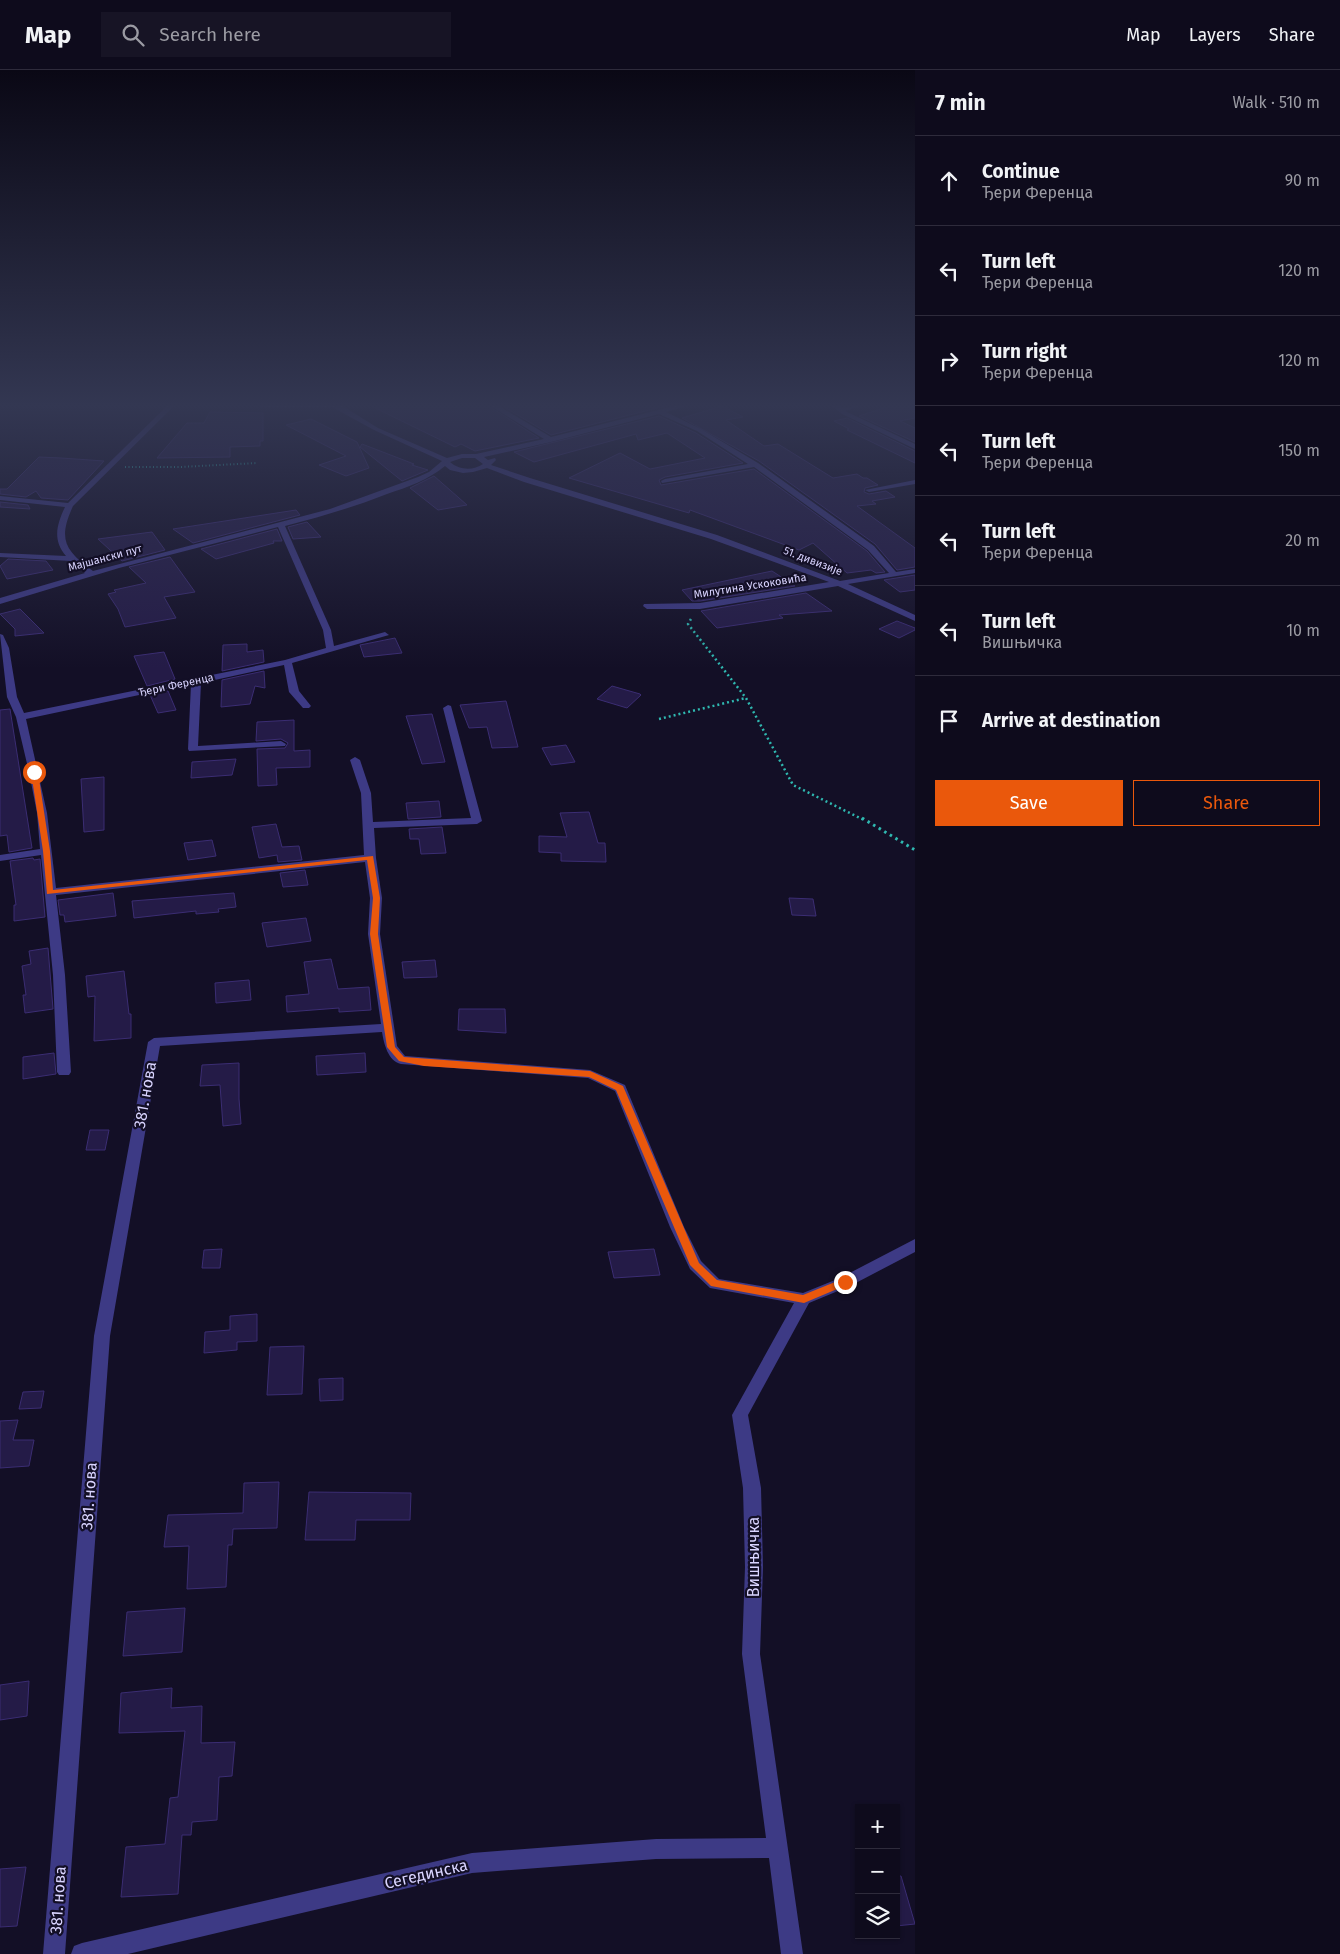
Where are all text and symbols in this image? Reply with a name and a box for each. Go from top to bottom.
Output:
search box [101,12,451,57]
text: Map [25,21,71,49]
icon: search [119,21,147,49]
text: Search here [159,23,261,46]
text: Map [1126,24,1161,46]
text: Layers [1189,24,1241,46]
text: Share [1269,24,1315,46]
text: 7 min [935,90,986,116]
text: Walk · 510 m [1233,93,1320,112]
text: Continue [982,160,1060,183]
icon: ahead [935,167,963,195]
text: 90 m [1285,171,1320,190]
text: Ђери Ференца [982,183,1093,202]
text: Turn left [982,250,1056,273]
icon: left [935,257,963,285]
text: 120 m [1278,261,1320,280]
text: Ђери Ференца [982,273,1093,292]
text: Turn right [982,340,1067,363]
icon: right [935,347,963,375]
text: 120 m [1278,351,1320,370]
text: Ђери Ференца [982,363,1093,382]
text: Turn left [982,430,1056,453]
icon: left [935,437,963,465]
text: 150 m [1278,441,1320,460]
text: Ђери Ференца [982,453,1093,472]
text: Turn left [982,520,1056,543]
icon: left [935,527,963,555]
text: 20 m [1285,531,1320,550]
street label: Мајшански пут [67,542,143,574]
text: Ђери Ференца [982,543,1093,562]
street label: 51. дивизије [782,544,844,578]
street label: Милутина Ускоковића [693,571,807,601]
text: Turn left [982,610,1056,633]
icon: left [935,617,963,645]
text: 10 m [1286,621,1320,640]
text: Вишњичка [982,633,1062,652]
street label: Ђери Ференца [137,671,215,699]
icon: arrive [935,707,963,735]
text: Arrive at destination [982,709,1161,732]
route start [23,761,46,784]
button: Save [935,780,1123,826]
button: Share [1133,780,1320,826]
street label: 381. нова [130,1060,160,1130]
route end [834,1271,857,1294]
street label: 381. нова [77,1462,101,1530]
street label: Вишњичка [744,1517,763,1597]
map controls [855,1804,900,1939]
button: + [855,1804,900,1849]
button: − [855,1849,900,1894]
street label: Сегединска [383,1855,469,1893]
street label: 381. нова [46,1866,70,1934]
button: layers [855,1894,900,1939]

